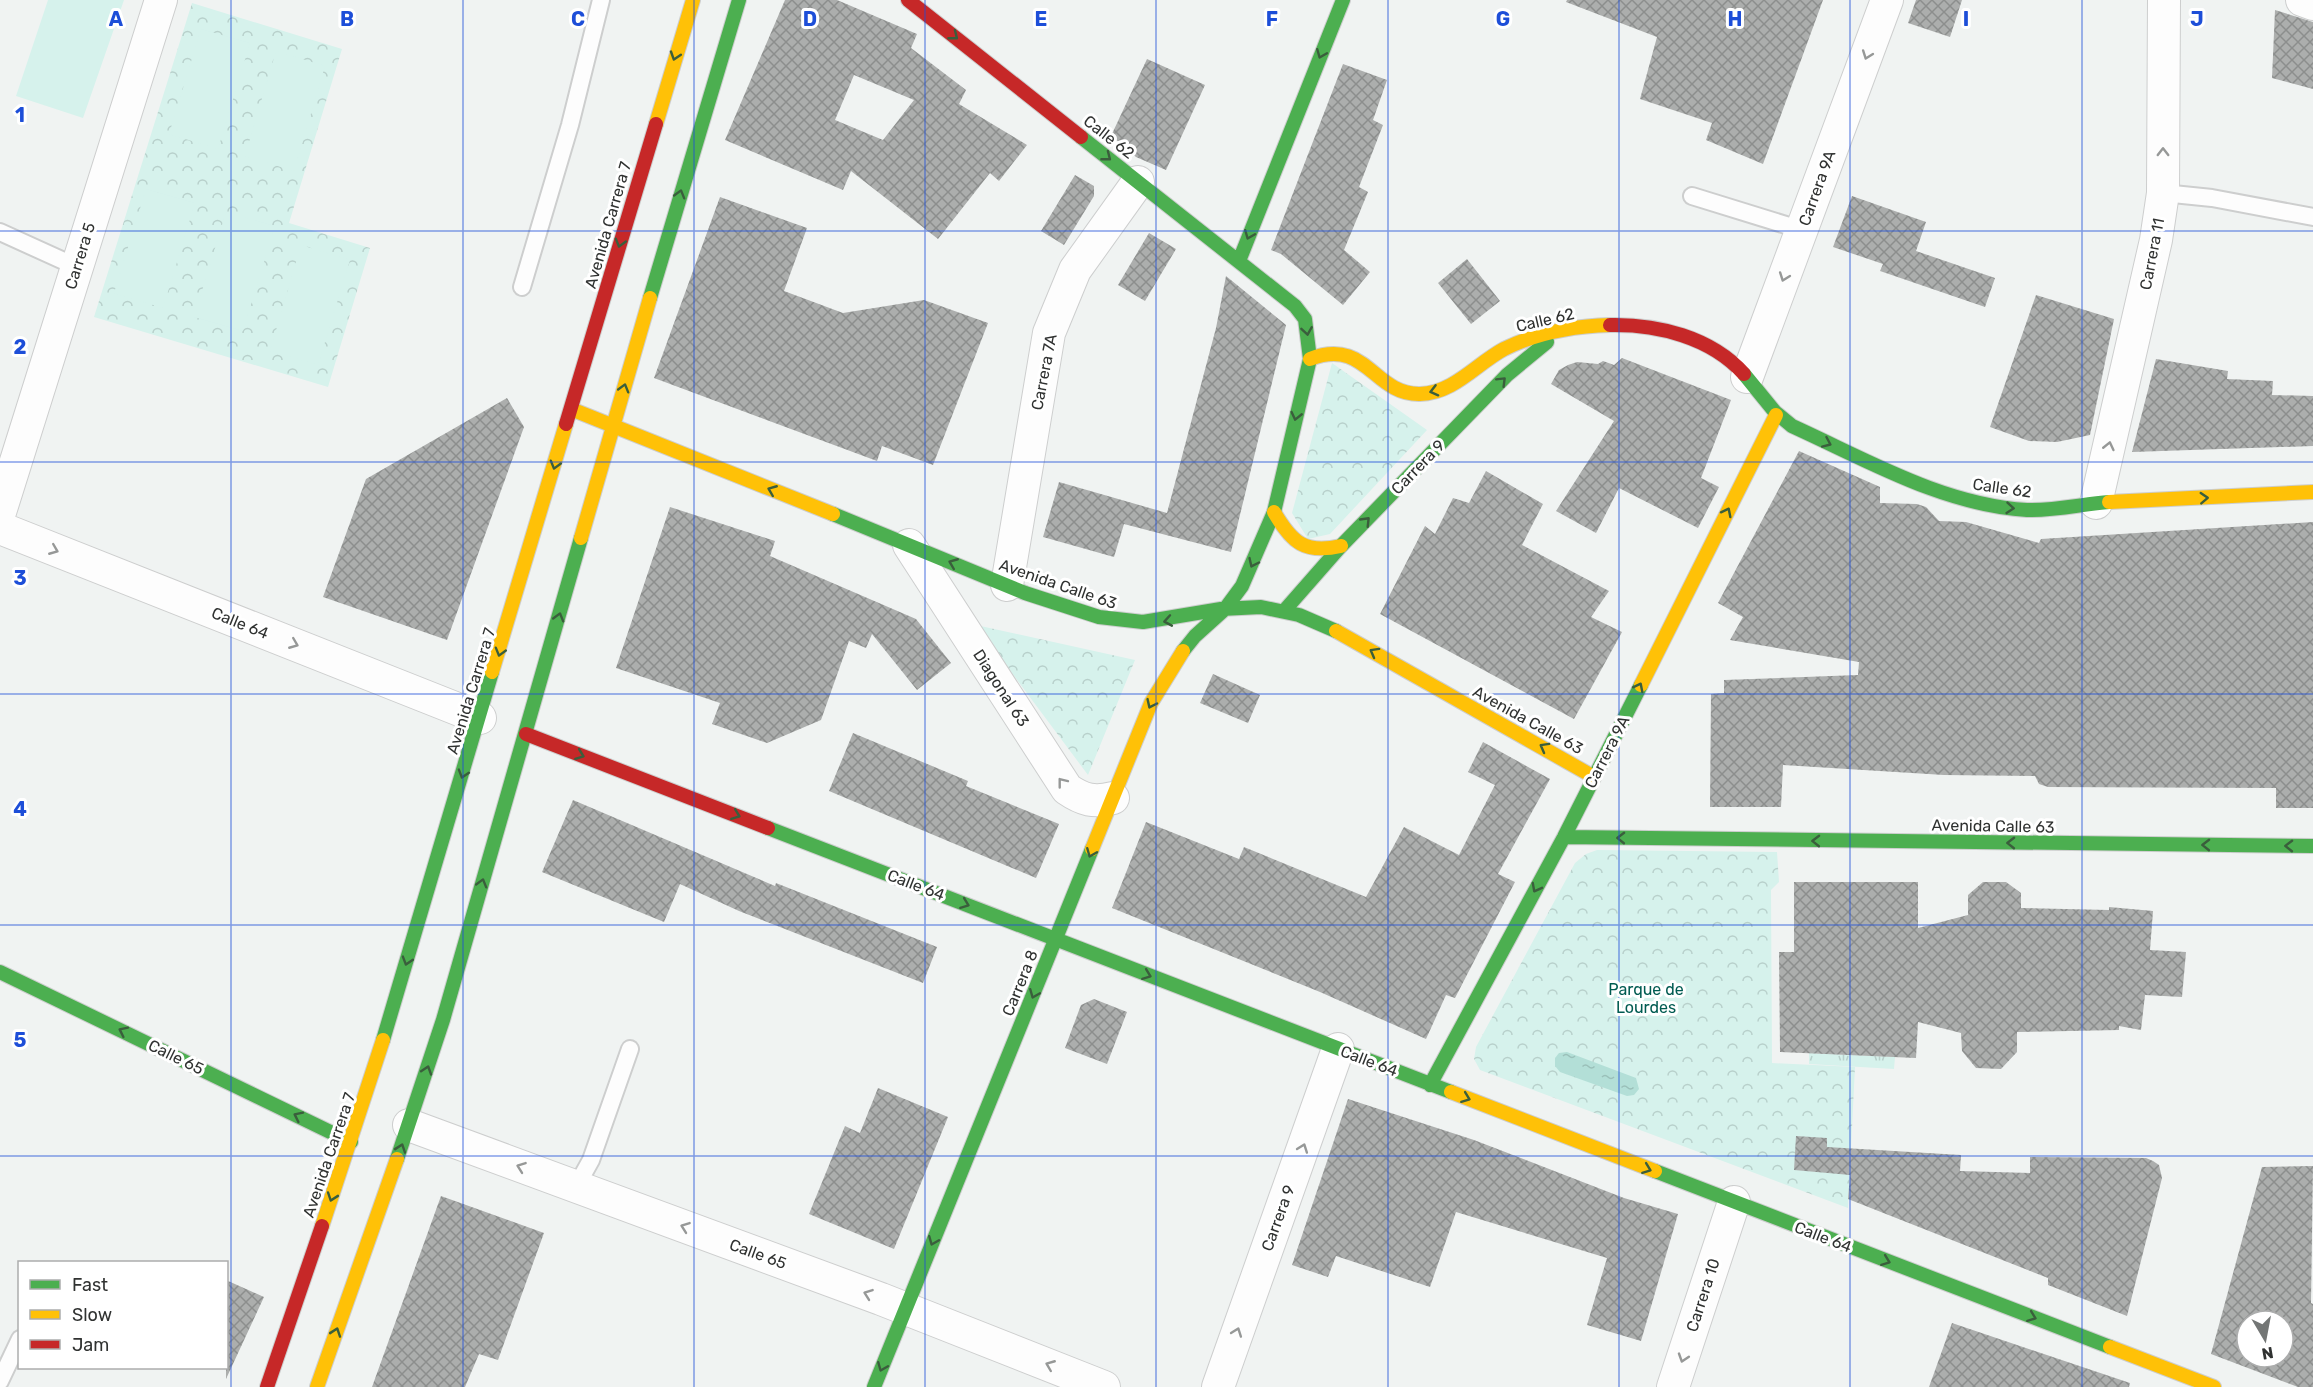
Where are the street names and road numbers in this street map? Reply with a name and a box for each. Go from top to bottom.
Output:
street label: Calle 62 [1080,111,1138,163]
street label: Carrera 9A [1795,147,1839,228]
street label: Avenida Carrera 7 [581,159,635,291]
street label: Carrera 11 [2136,216,2168,292]
street label: Carrera 5 [61,220,99,292]
street label: Calle 62 [1514,304,1576,336]
street label: Carrera 7A [1027,332,1061,412]
street label: Carrera 9 [1387,436,1449,498]
street label: Calle 62 [1971,474,2033,502]
street label: Avenida Calle 63 [997,555,1119,613]
street label: Calle 64 [209,603,271,643]
street label: Avenida Carrera 7 [443,626,499,756]
street label: Diagonal 63 [969,646,1033,730]
street label: Avenida Calle 63 [1470,682,1586,758]
street label: Carrera 9A [1581,712,1633,791]
street label: Avenida Calle 63 [1931,815,2055,837]
street label: Calle 64 [885,865,947,905]
street label: Carrera 8 [998,947,1042,1019]
street label: Calle 65 [145,1035,207,1079]
street label: Calle 64 [1338,1041,1400,1081]
street label: Avenida Carrera 7 [299,1090,359,1220]
street label: Carrera 9 [1257,1182,1299,1254]
street label: Calle 64 [1792,1217,1854,1257]
street label: Calle 65 [727,1235,789,1273]
street label: Carrera 10 [1682,1256,1724,1334]

